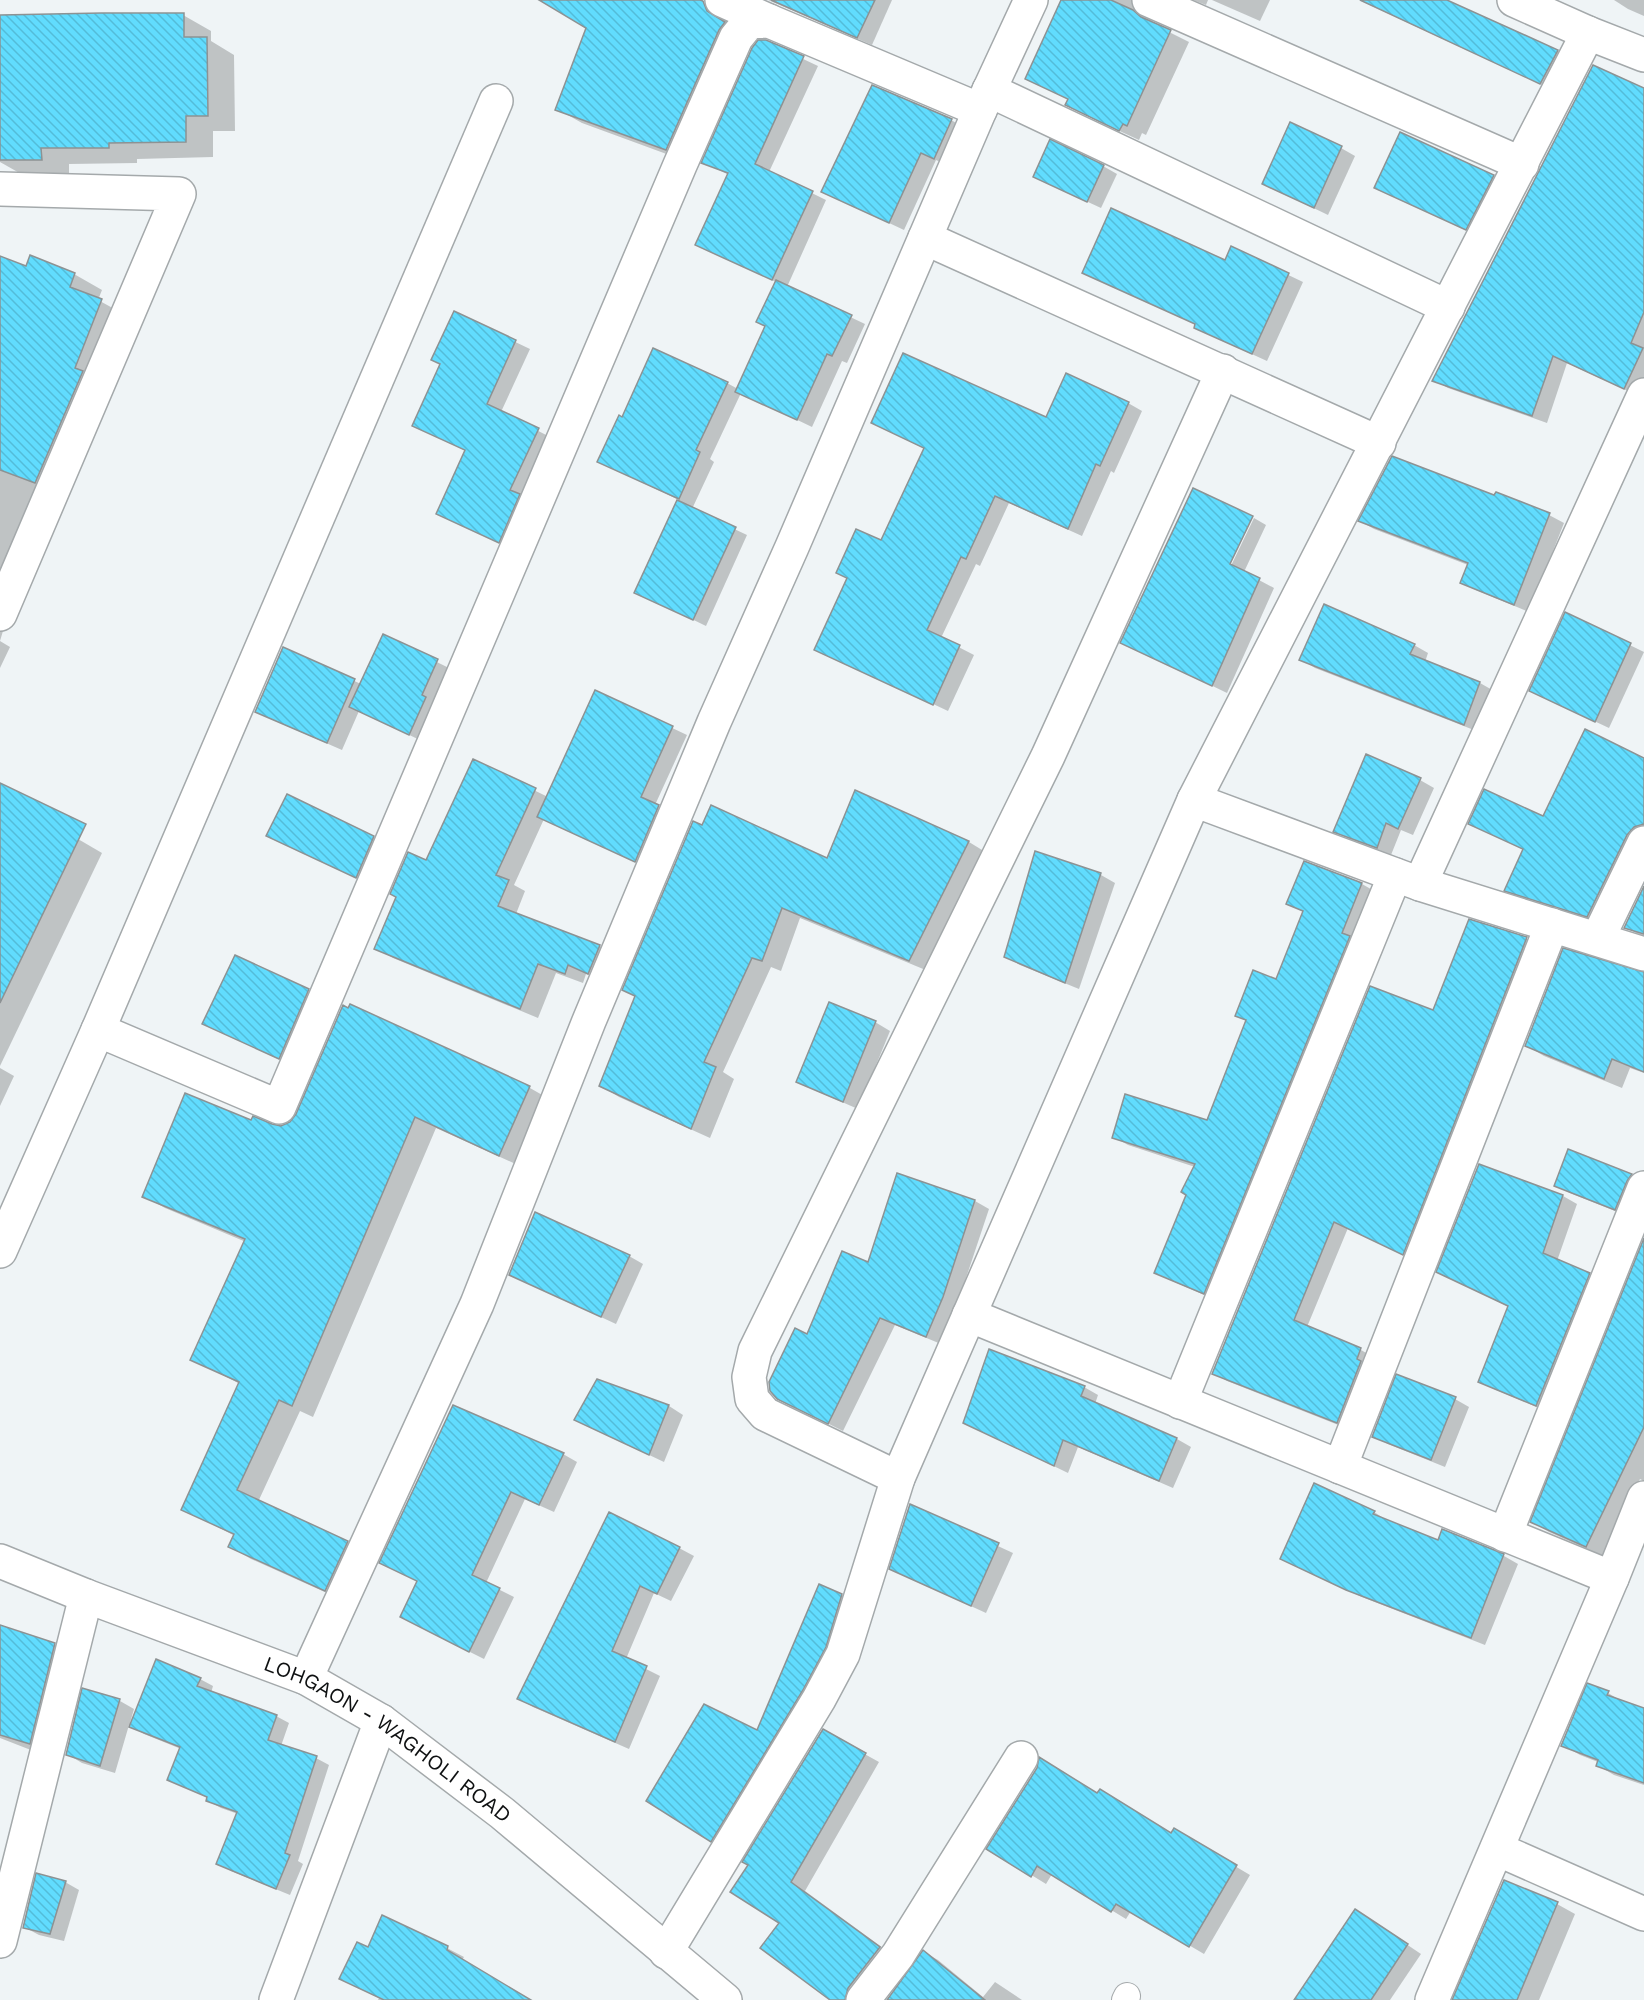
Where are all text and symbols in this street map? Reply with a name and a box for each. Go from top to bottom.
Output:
street label: LOHGAON - WAGHOLI ROAD [261,1650,517,1828]

